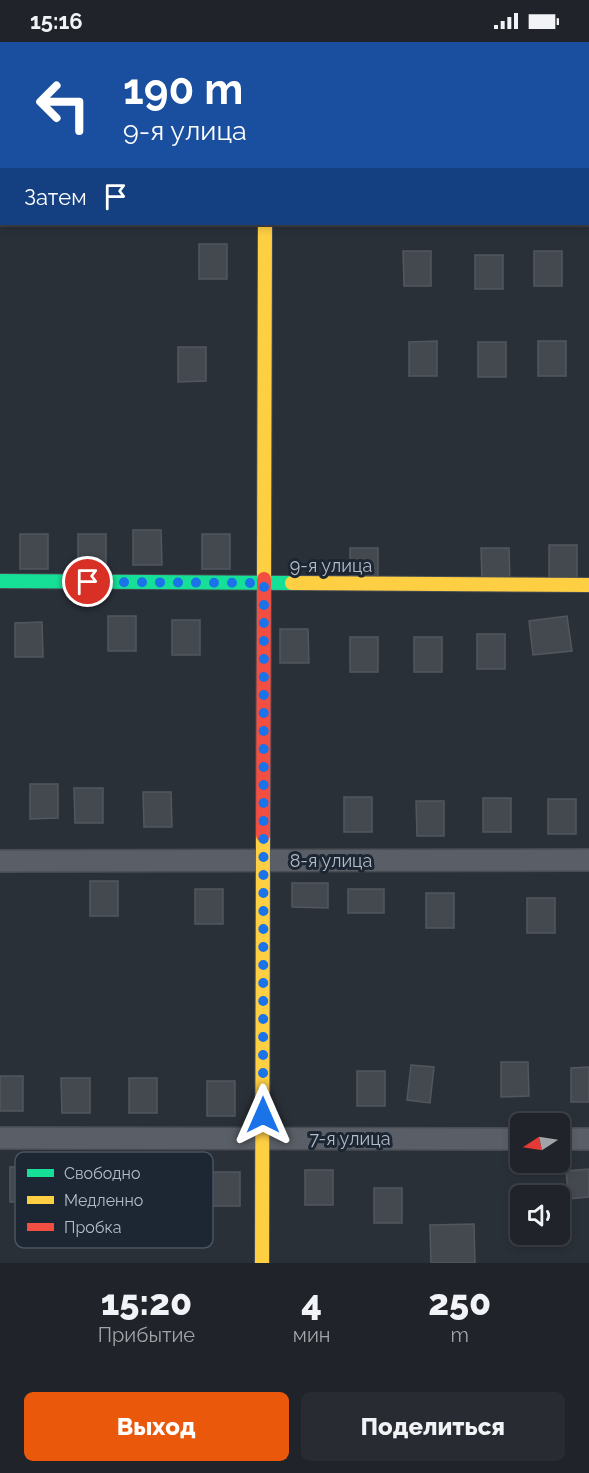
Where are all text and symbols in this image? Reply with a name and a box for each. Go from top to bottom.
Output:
text: 15:16 [30,8,83,34]
text: 190 m [123,65,243,114]
icon: left [24,66,102,144]
text: 9-я улица [123,115,247,146]
icon: arrive [99,180,132,213]
text: Затем [24,184,87,210]
street label: 9-я улица [290,555,372,576]
pin [62,556,113,607]
icon: arrive [71,565,104,598]
street label: 8-я улица [290,850,372,871]
position arrow [231,1083,295,1147]
north arrow [510,1113,570,1173]
map controls [510,1113,570,1245]
street label: 7-я улица [309,1128,391,1149]
legend [15,1152,213,1248]
text: Свободно [64,1164,140,1183]
button: sound [510,1185,570,1245]
text: Медленно [64,1191,143,1210]
text: Пробка [64,1218,122,1237]
text: 15:20 [101,1281,192,1323]
text: 4 [301,1281,322,1323]
text: 250 [428,1281,491,1323]
text: Прибытие [98,1323,195,1347]
text: мин [293,1323,330,1347]
text: m [451,1323,469,1347]
button: Выход [24,1392,289,1461]
button: Поделиться [301,1392,565,1461]

